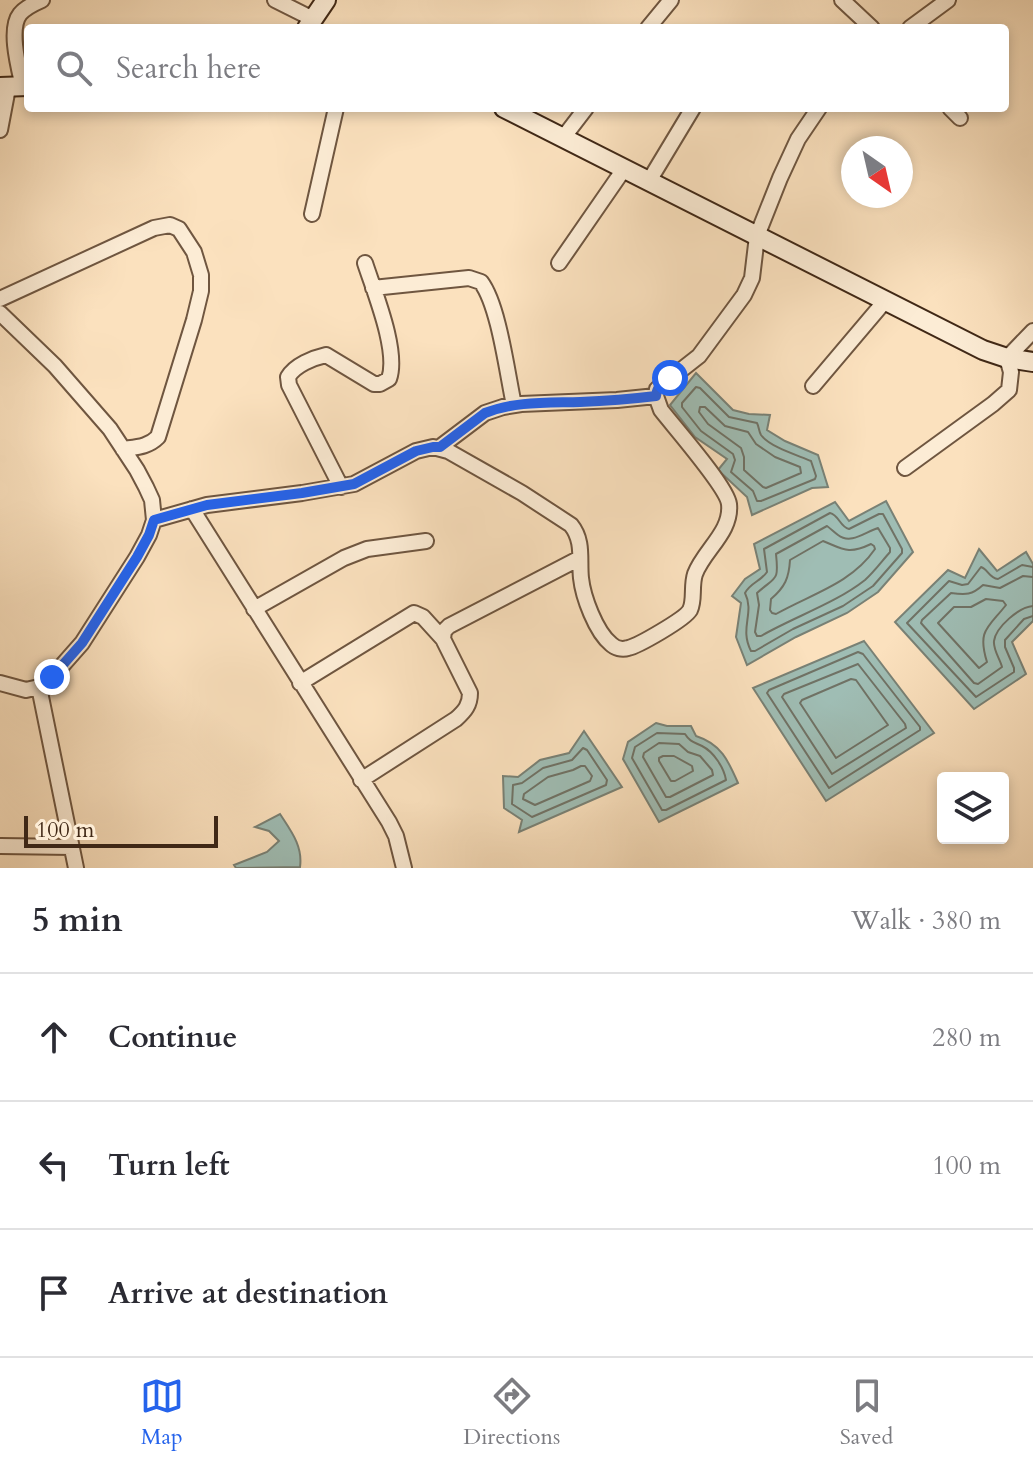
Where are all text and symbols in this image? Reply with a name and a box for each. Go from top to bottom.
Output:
search box [24,24,1009,112]
icon: search [52,46,96,90]
text: Search here [116,48,261,89]
north arrow [841,136,913,208]
route start [652,360,688,396]
route end [34,659,70,695]
map controls [937,772,1009,844]
button: layers [937,772,1009,844]
scale bar [24,812,218,848]
text: 100 m [36,815,94,845]
text: 5 min [32,897,123,943]
text: Walk · 380 m [851,903,1001,938]
icon: ahead [32,1015,76,1059]
text: Continue [108,1017,237,1058]
text: 280 m [932,1020,1001,1055]
icon: left [32,1143,76,1187]
text: Turn left [108,1145,230,1186]
text: 100 m [932,1148,1001,1183]
icon: arrive [32,1271,76,1315]
text: Arrive at destination [108,1273,388,1314]
tab: Map [140,1374,184,1452]
tab: Directions [463,1374,560,1452]
tab: Saved [840,1374,893,1452]

